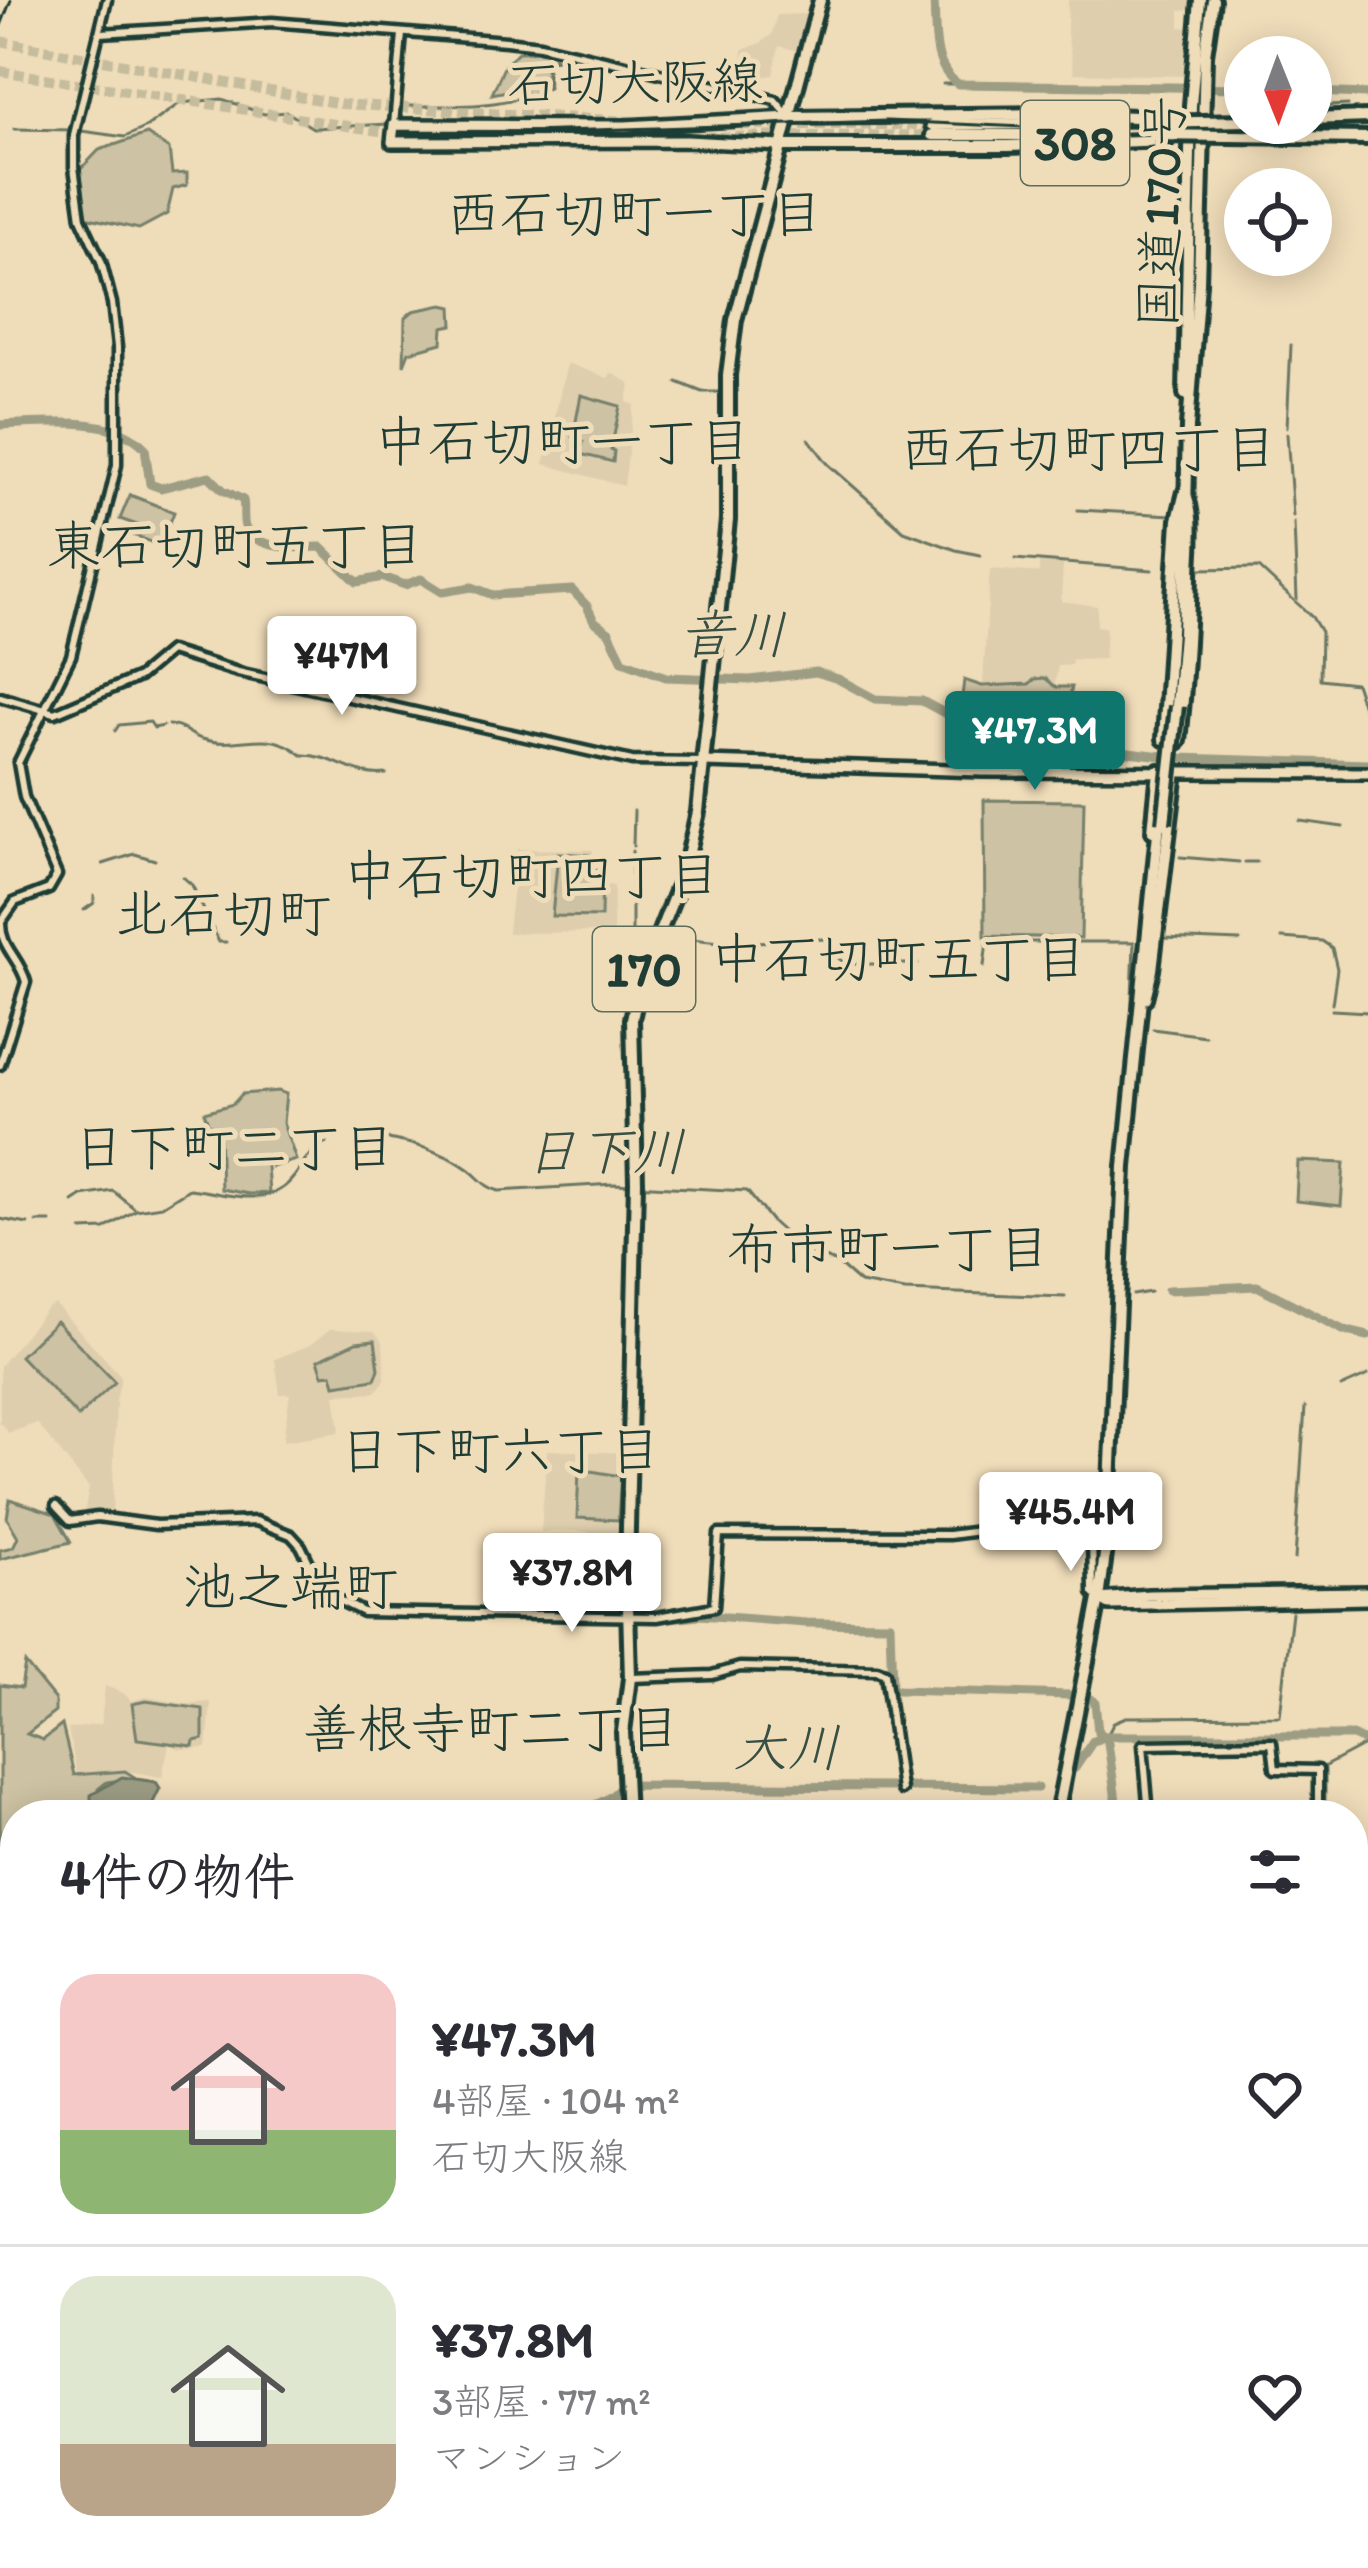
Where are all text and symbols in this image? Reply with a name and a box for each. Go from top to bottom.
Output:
north arrow [1224,36,1332,144]
map controls [1224,36,1332,276]
street label: 石切大阪線 [507,49,763,115]
street label: 国道170号 [1126,94,1196,330]
road number: 308 [1021,101,1129,185]
button: locate [1224,168,1332,276]
district label: 西石切町一丁目 [446,181,824,246]
district label: 中石切町一丁目 [374,409,752,474]
district label: 西石切町四丁目 [900,416,1278,481]
district label: 東石切町五丁目 [47,513,425,578]
water label: 音川 [679,602,787,667]
pin: ¥47M [271,616,413,718]
text: ¥47M [294,631,390,678]
pin: ¥47.3M [937,691,1133,793]
text: ¥47.3M [972,706,1098,753]
district label: 中石切町四丁目 [343,843,721,908]
district label: 北石切町 [115,881,331,946]
district label: 中石切町五丁目 [710,926,1088,991]
road number: 170 [593,927,695,1011]
district label: 日下町二丁目 [72,1115,396,1180]
water label: 日下川 [524,1119,686,1184]
district label: 布市町一丁目 [727,1216,1051,1281]
district label: 日下町六丁目 [338,1418,662,1483]
pin: ¥45.4M [973,1472,1169,1574]
text: ¥45.4M [1006,1487,1136,1534]
pin: ¥37.8M [474,1533,670,1635]
text: ¥37.8M [510,1548,634,1595]
district label: 池之端町 [182,1554,398,1619]
district label: 善根寺町二丁目 [303,1696,681,1761]
water label: 大川 [733,1715,841,1780]
icon: filters [1242,1839,1308,1905]
text: 4件の物件 [60,1846,295,1907]
text: ¥47.3M [432,2008,597,2069]
icon: home [156,2022,300,2166]
icon: heart [1242,2061,1308,2127]
text: 4部屋 · 104 m² [432,2077,680,2124]
text: 石切大阪線 [432,2133,627,2180]
text: ¥37.8M [432,2309,594,2370]
icon: home [156,2324,300,2468]
icon: heart [1242,2363,1308,2429]
text: 3部屋 · 77 m² [432,2378,651,2425]
text: マンション [432,2434,625,2481]

